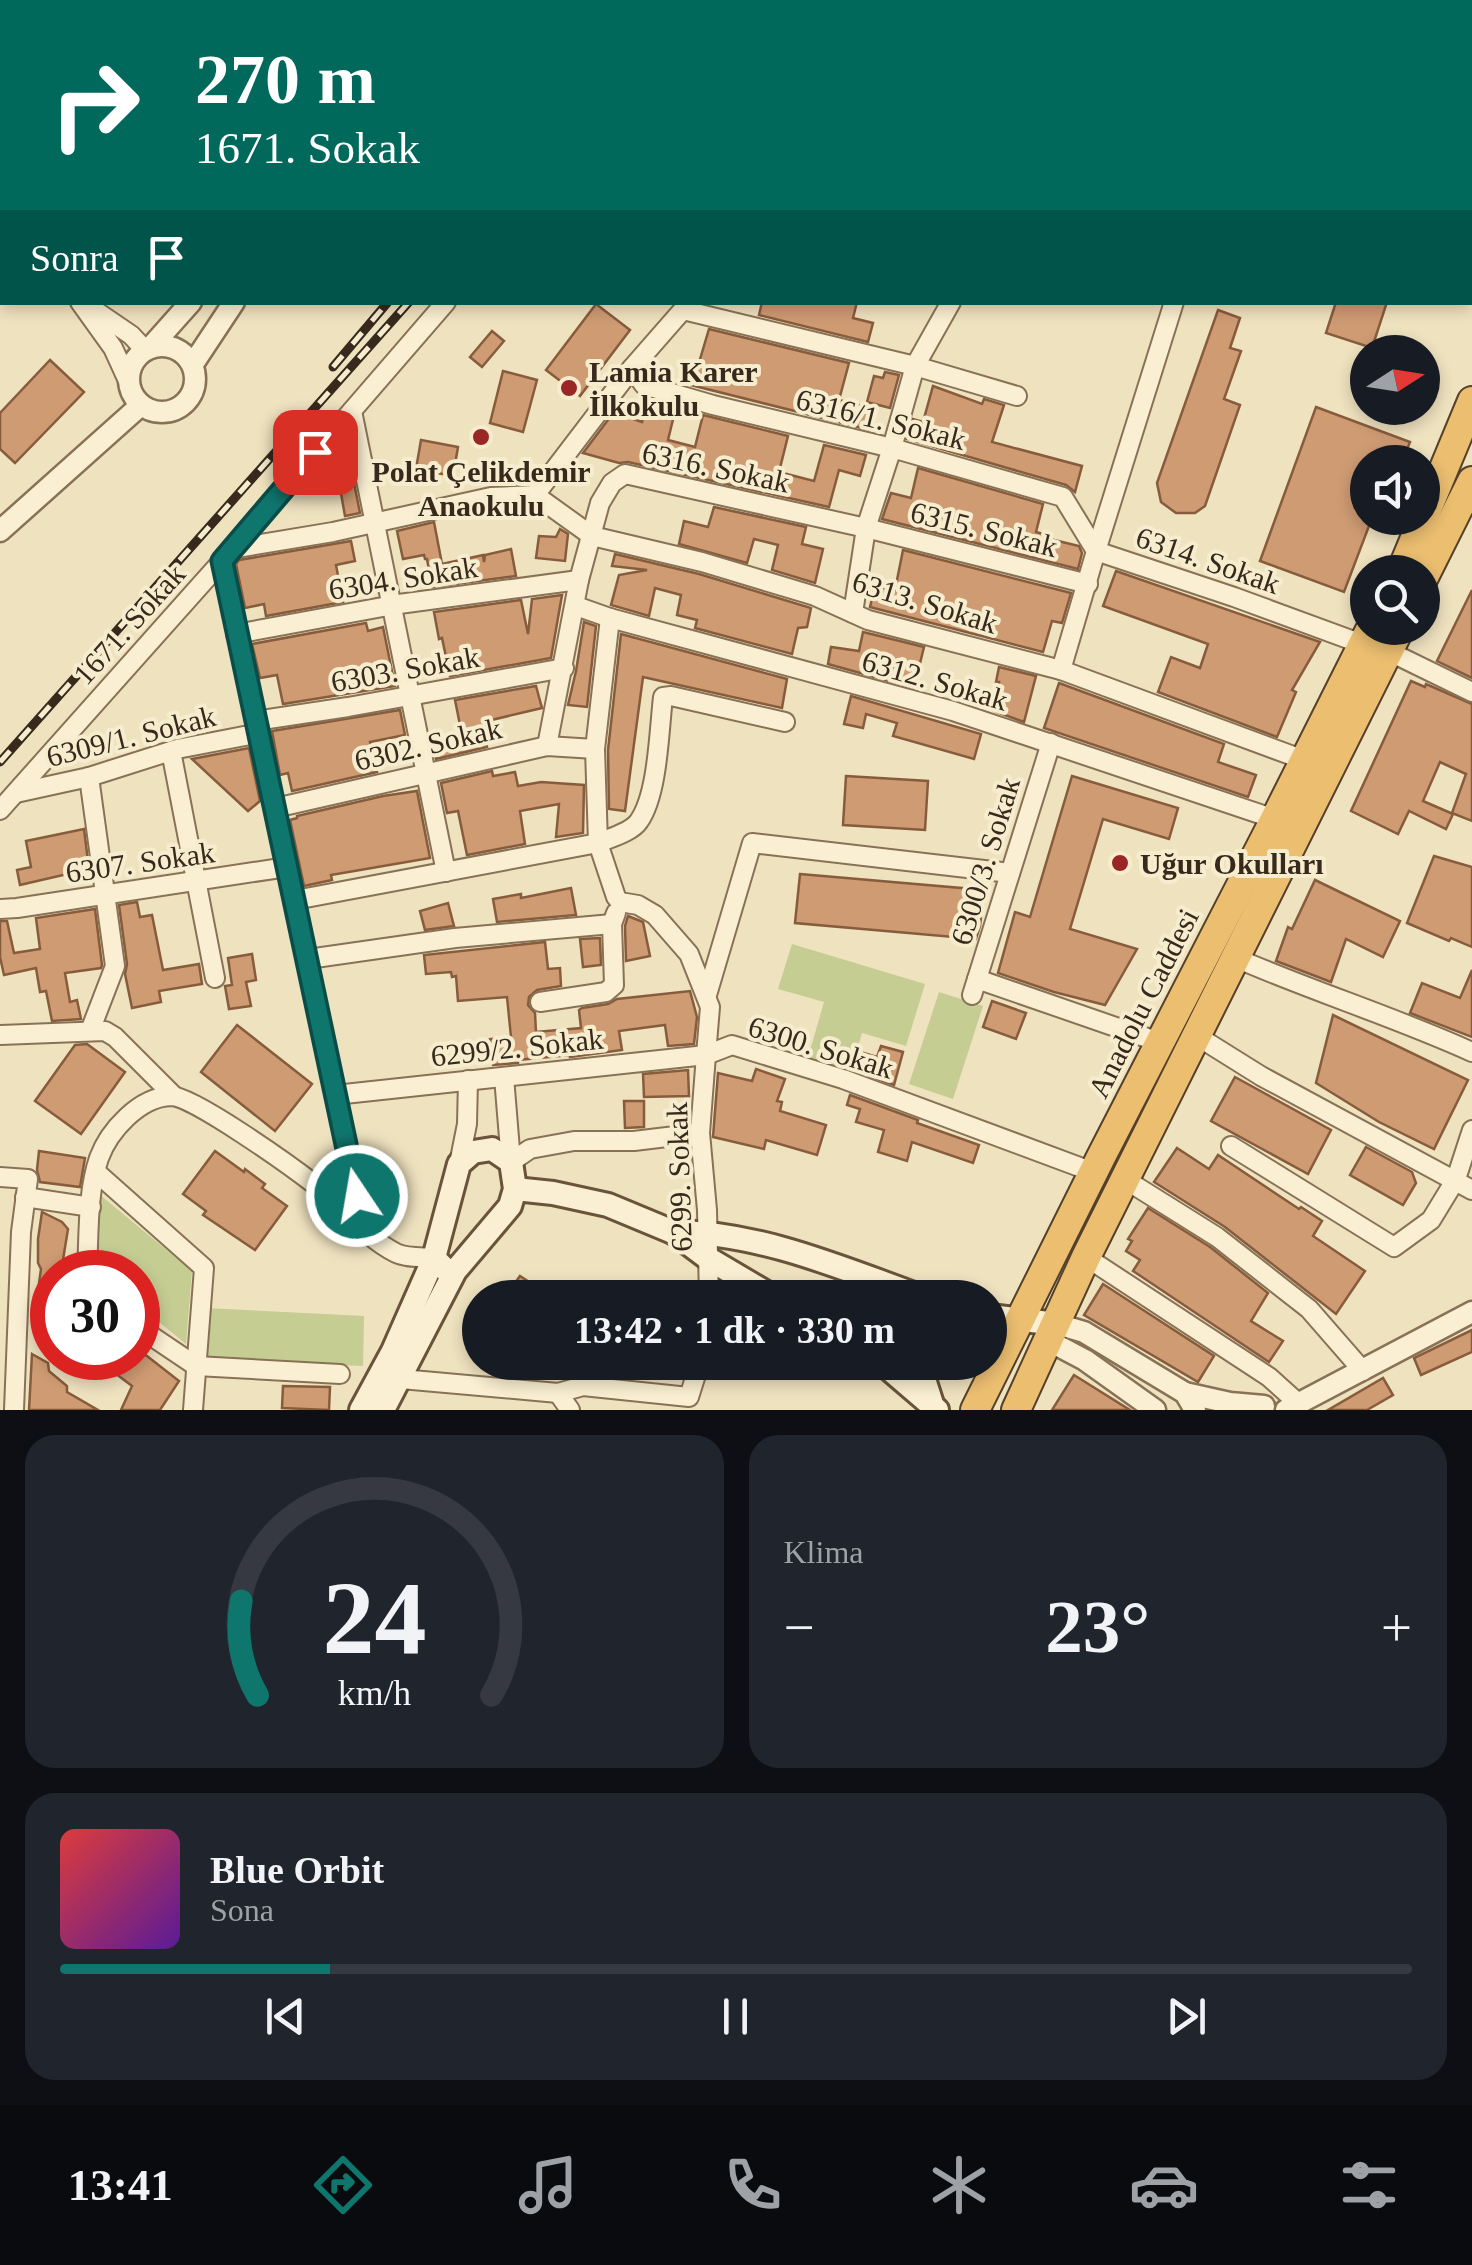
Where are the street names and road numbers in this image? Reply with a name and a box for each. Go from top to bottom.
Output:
street label: 6316/1. Sokak [793,382,969,456]
street label: 6316. Sokak [639,435,793,499]
street label: 6315. Sokak [907,495,1061,563]
street label: 6314. Sokak [1132,520,1284,600]
street label: 6304. Sokak [326,550,480,606]
street label: 1671. Sokak [67,557,191,691]
street label: 6313. Sokak [848,564,1002,640]
street label: 6303. Sokak [328,640,482,698]
street label: 6312. Sokak [858,643,1012,717]
street label: 6309/1. Sokak [43,699,219,773]
street label: 6302. Sokak [351,711,505,777]
street label: 6300/3. Sokak [944,773,1026,949]
street label: 6307. Sokak [63,835,217,889]
street label: Anadolu Caddesi [1081,903,1205,1103]
street label: 6300. Sokak [744,1009,898,1085]
street label: 6299/2. Sokak [429,1022,605,1072]
street label: 6299. Sokak [660,1101,698,1253]

